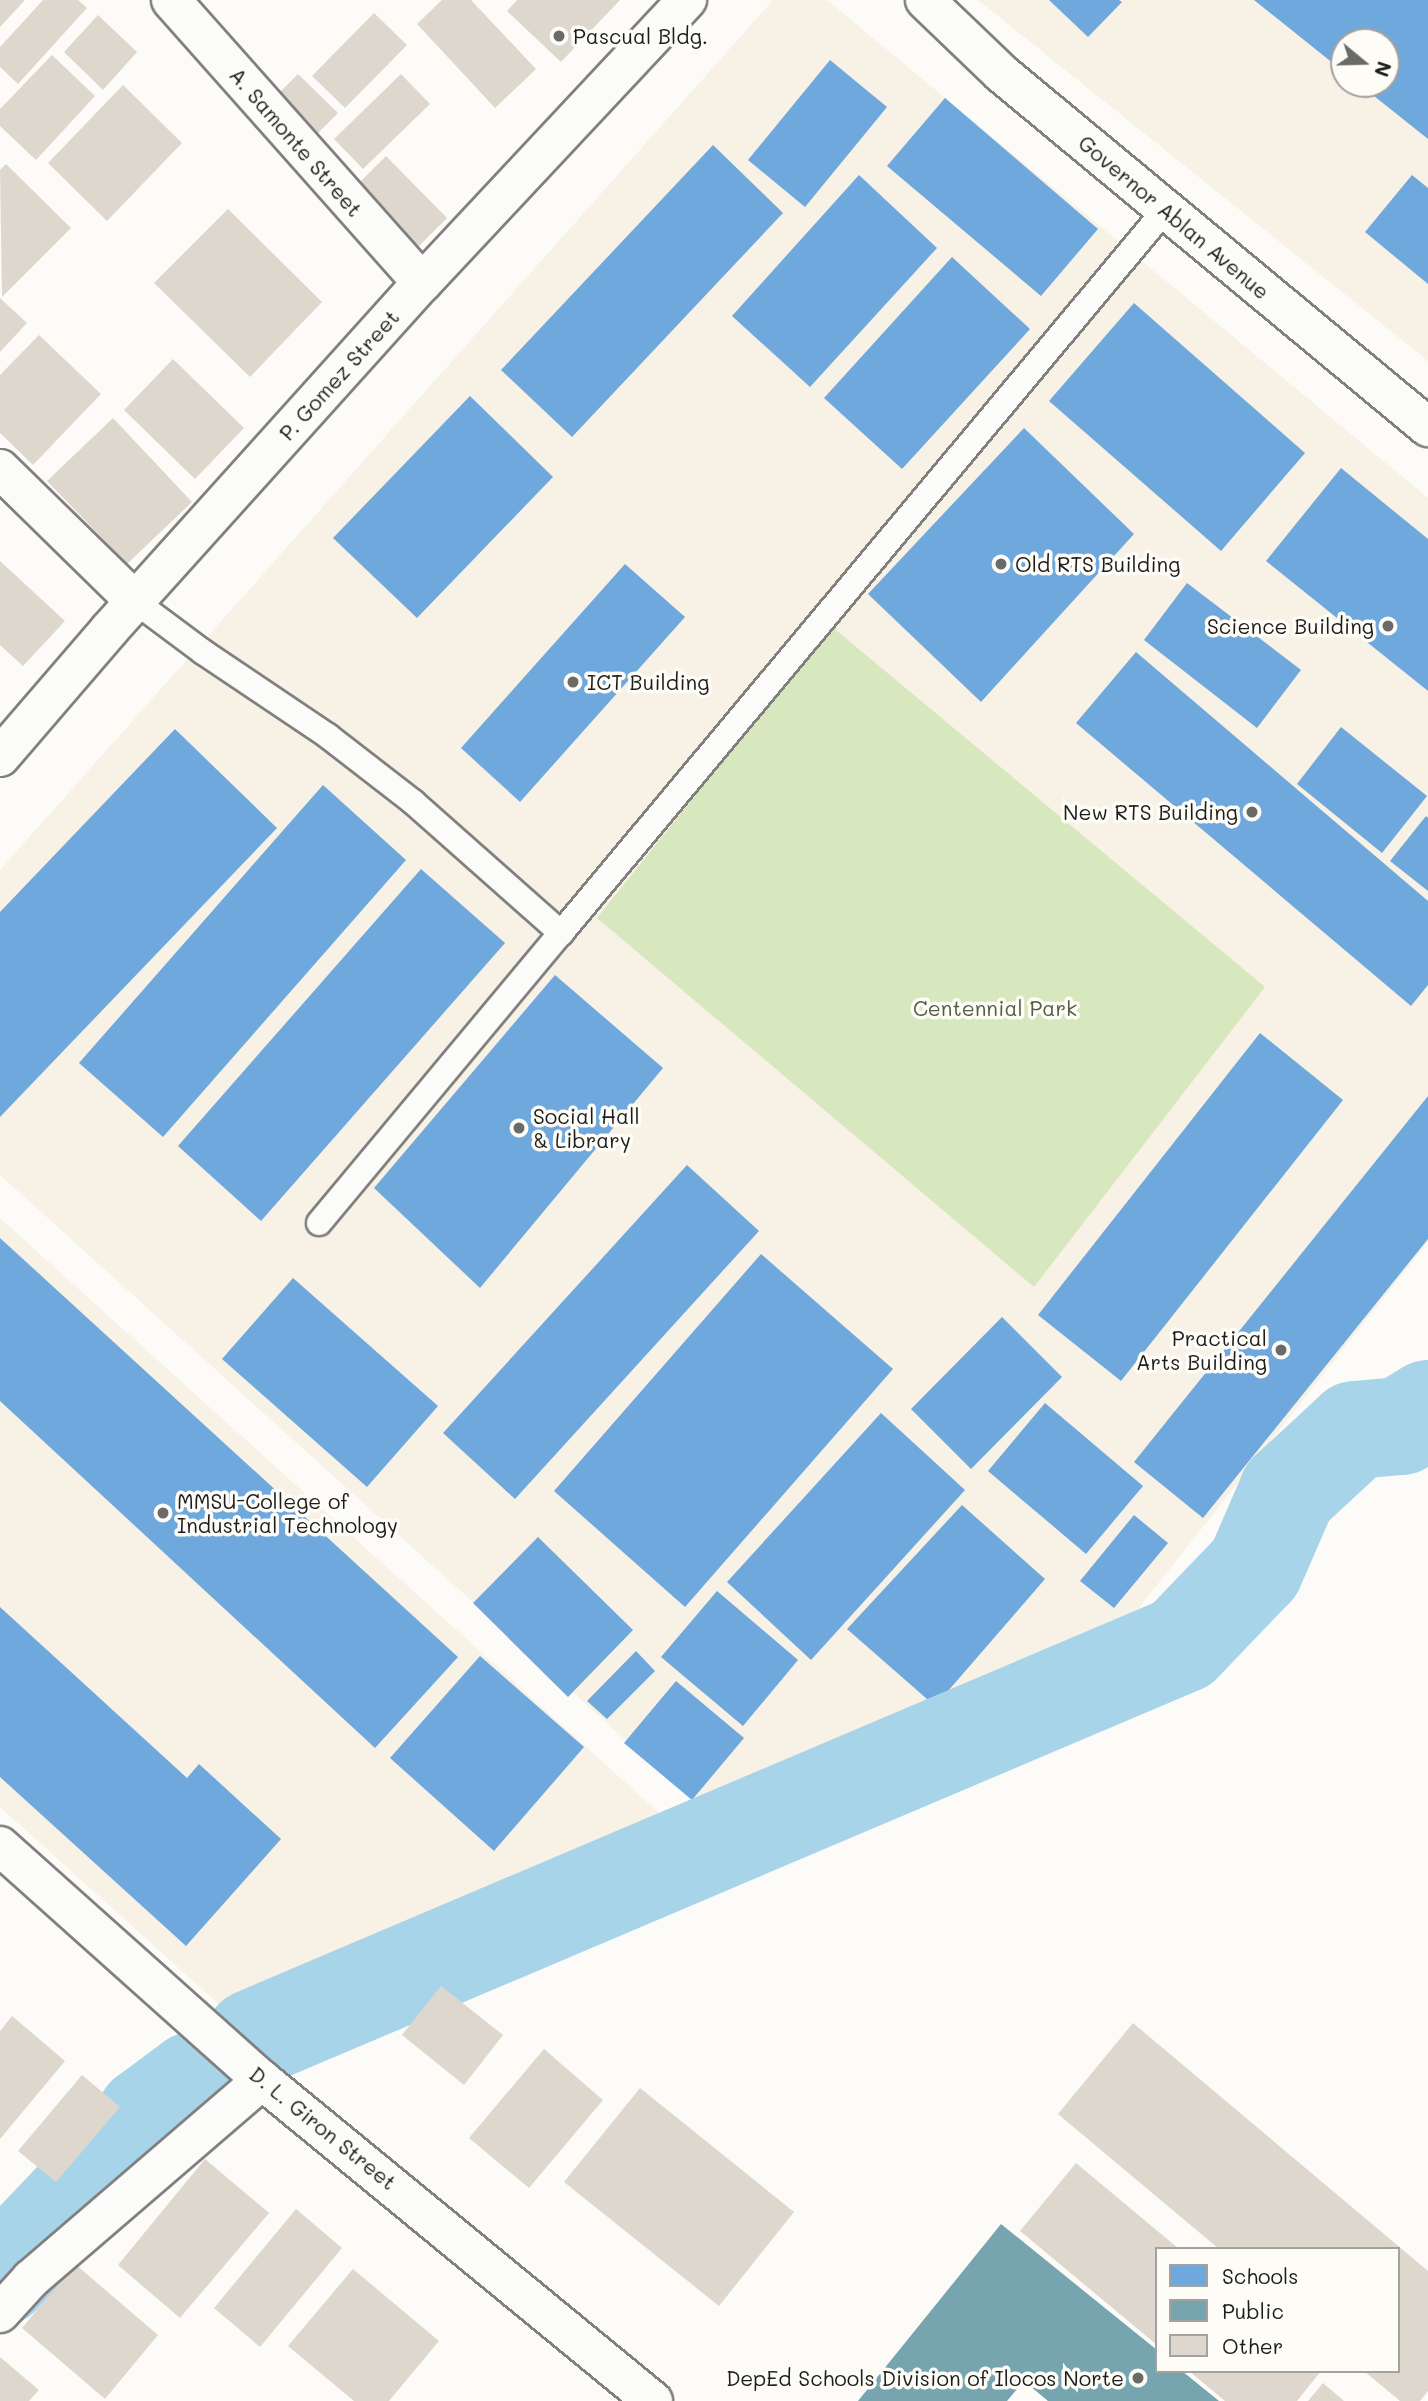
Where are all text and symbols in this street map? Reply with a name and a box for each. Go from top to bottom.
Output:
place label: Pascual Bldg. [573,23,708,49]
marker: Pascual Bldg. [551,28,567,44]
north arrow [1330,28,1400,98]
text: N [1369,58,1398,80]
street label: A. Samonte Street [224,62,368,222]
street label: Governor Ablan Avenue [1073,130,1275,304]
street label: P. Gomez Street [274,305,404,445]
place label: Old RTS Building [1015,551,1180,577]
marker: Old RTS Building [993,556,1009,572]
place label: Science Building [1207,613,1374,639]
marker: Science Building [1380,618,1396,634]
place label: ICT Building [587,669,709,695]
marker: ICT Building [565,674,581,690]
place label: New RTS Building [1063,799,1238,825]
marker: New RTS Building [1244,804,1260,820]
park label: Centennial Park [913,995,1077,1021]
place label: Social Hall & Library [533,1103,640,1153]
marker: Social Hall & Library [511,1120,527,1136]
place label: Practical Arts Building [1136,1325,1267,1375]
marker: Practical Arts Building [1273,1342,1289,1358]
place label: MMSU-College of Industrial Technology [177,1488,398,1538]
marker: MMSU-College of Industrial Technology [155,1505,171,1521]
street label: D. L. Giron Street [245,2061,401,2195]
legend [1155,2247,1400,2373]
text: Schools [1222,2262,1298,2289]
text: Public [1222,2297,1284,2324]
text: Other [1222,2332,1283,2359]
place label: DepEd Schools Division of Ilocos Norte [726,2365,1124,2391]
marker: DepEd Schools Division of Ilocos Norte [1130,2370,1146,2386]

